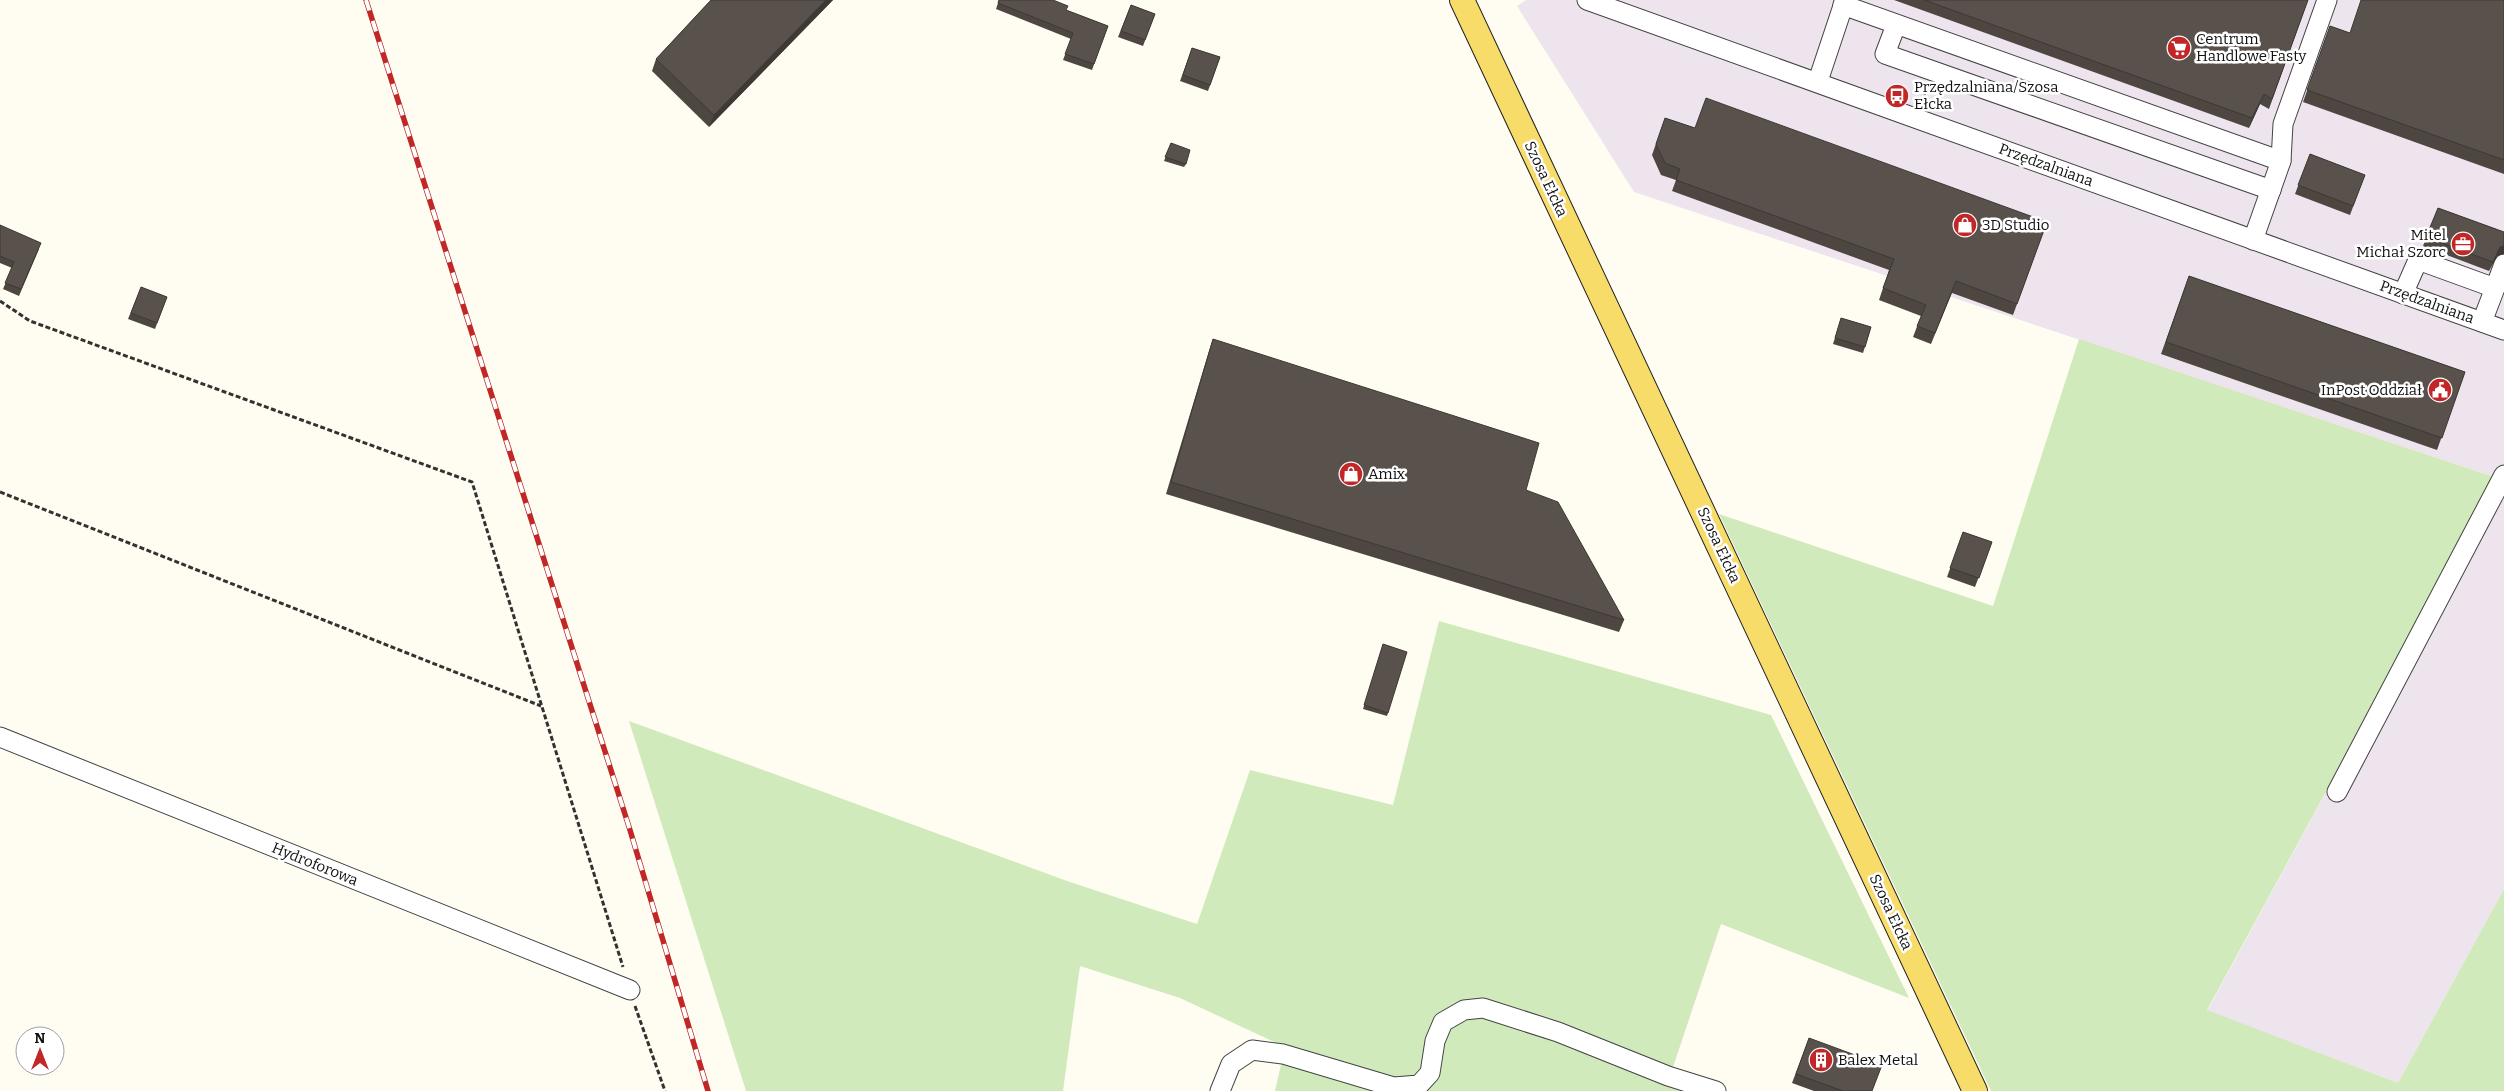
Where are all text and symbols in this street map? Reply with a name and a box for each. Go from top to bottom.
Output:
place label: Centrum Handlowe Fasty [2196,30,2307,65]
supermarket icon: Centrum Handlowe Fasty [2166,35,2192,61]
place label: Przędzalniana/Szosa Ełcka [1914,78,2058,113]
bus stop icon: Przędzalniana/Szosa Ełcka [1884,83,1910,109]
street label: Szosa Ełcka [1521,138,1571,220]
street label: Przędzalniana [1996,140,2096,190]
shop icon: 3D Studio [1952,212,1978,238]
place label: 3D Studio [1982,216,2049,234]
place label: Mitel Michał Szorc [2356,226,2446,261]
office icon: Mitel Michał Szorc [2450,231,2476,257]
street label: Przędzalniana [2377,277,2477,327]
public building icon: InPost Oddział [2427,377,2453,403]
place label: InPost Oddział [2321,381,2422,399]
shop icon: Amix [1338,461,1364,487]
place label: Amix [1368,465,1406,483]
street label: Szosa Ełcka [1694,504,1744,586]
street label: Hydroforowa [269,839,361,889]
street label: Szosa Ełcka [1866,871,1916,953]
north arrow [15,1026,65,1076]
text: N [35,1030,46,1047]
building icon: Balex Metal [1808,1047,1834,1073]
place label: Balex Metal [1838,1051,1918,1069]

